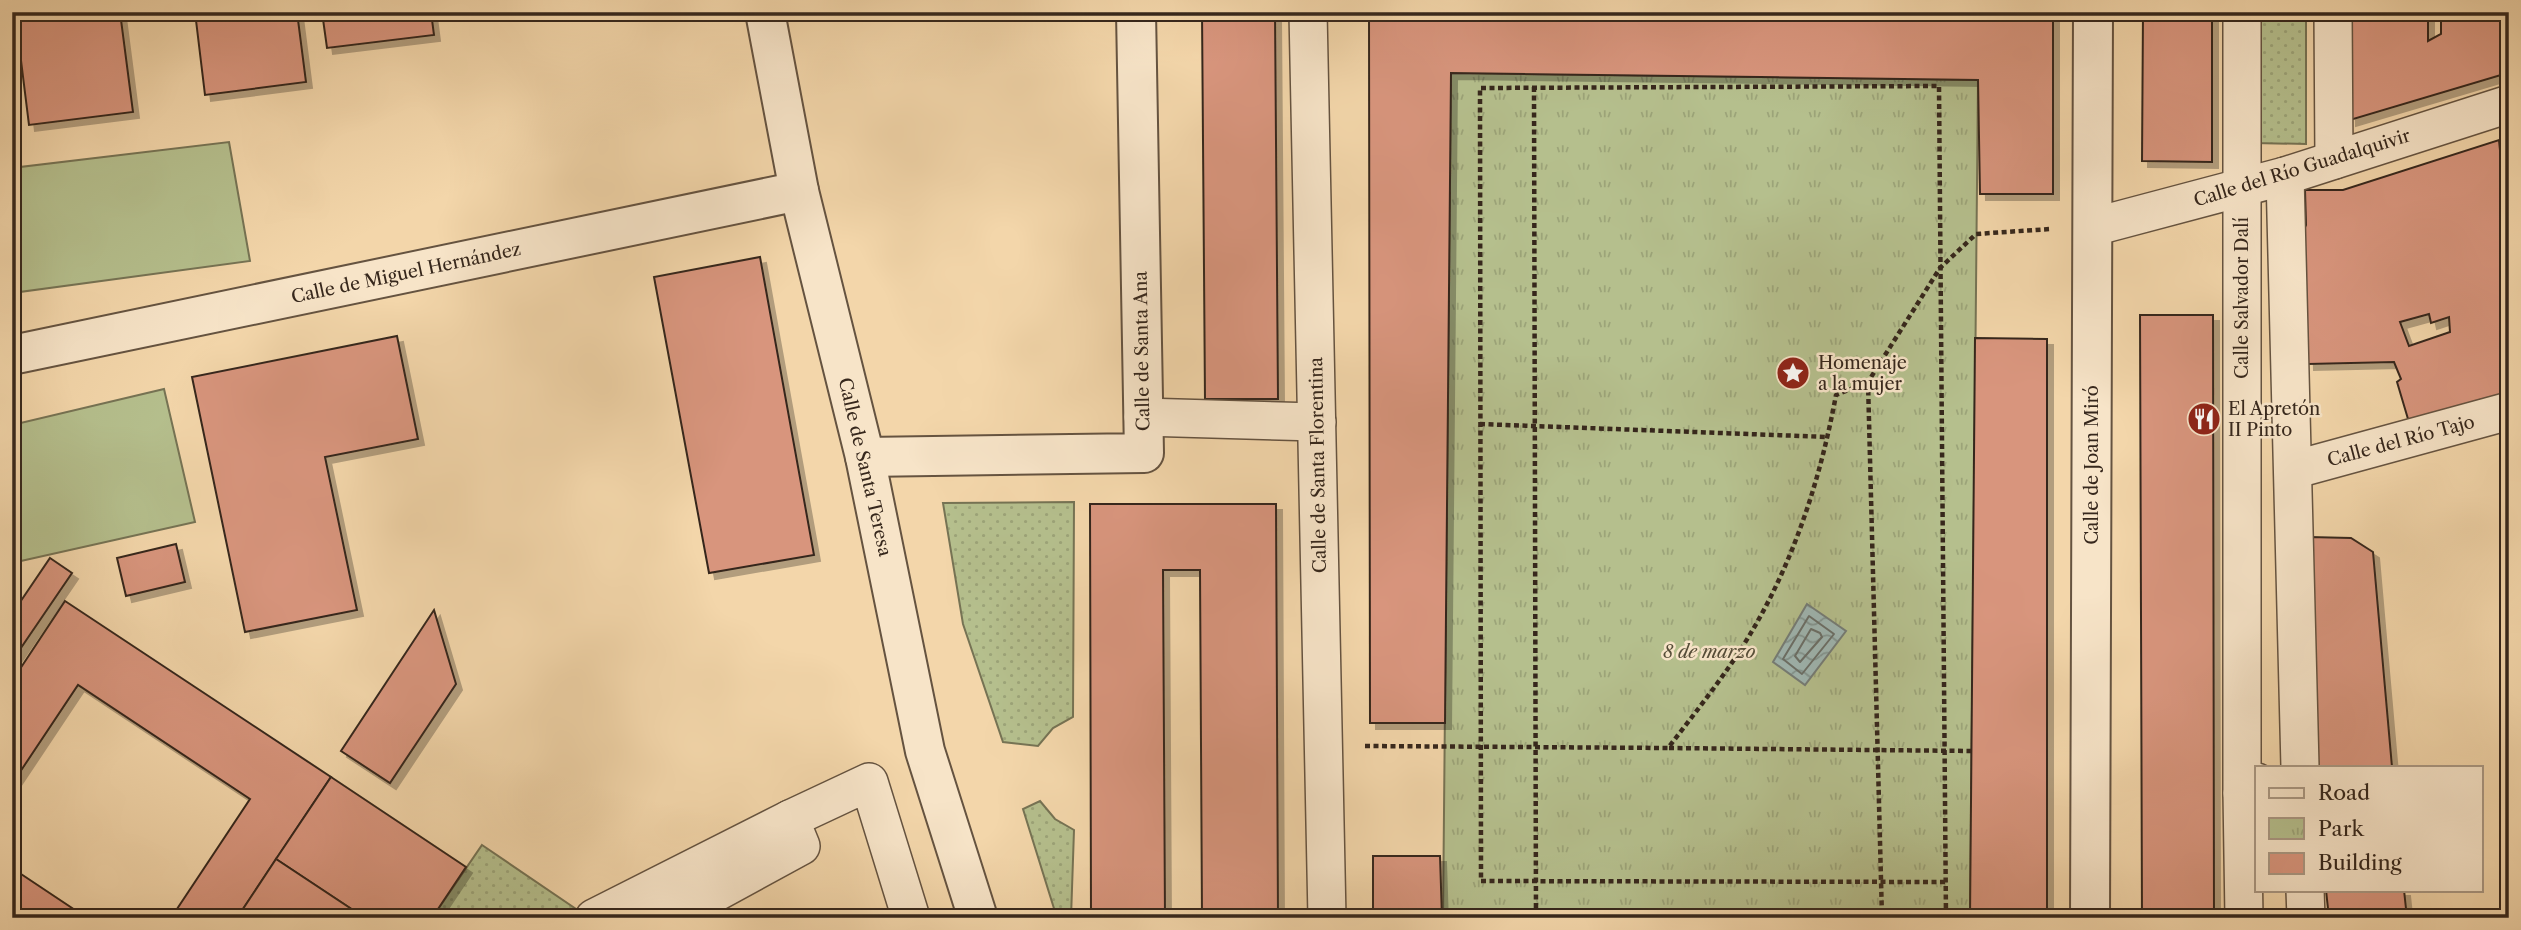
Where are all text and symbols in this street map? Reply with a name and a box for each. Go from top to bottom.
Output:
street label: Calle del Río Guadalquivir [2191,124,2413,211]
street label: Calle Salvador Dalí [2231,217,2253,379]
street label: Calle de Miguel Hernández [289,238,523,308]
street label: Calle de Santa Ana [1130,270,1154,431]
place label: Homenaje a la mujer [1818,352,1907,395]
place icon: Homenaje a la mujer [1774,354,1812,392]
street label: Calle de Santa Florentina [1305,356,1331,573]
street label: Calle de Santa Teresa [834,375,896,559]
street label: Calle de Joan Miró [2081,385,2103,545]
place label: El Apretón II Pinto [2228,398,2320,441]
restaurant icon: El Apretón II Pinto [2185,400,2223,438]
street label: Calle del Río Tajo [2325,411,2477,471]
park label: 8 de marzo [1662,641,1756,663]
legend [2255,766,2482,892]
text: Road [2318,780,2370,805]
text: Park [2318,816,2364,841]
text: Building [2318,850,2403,875]

